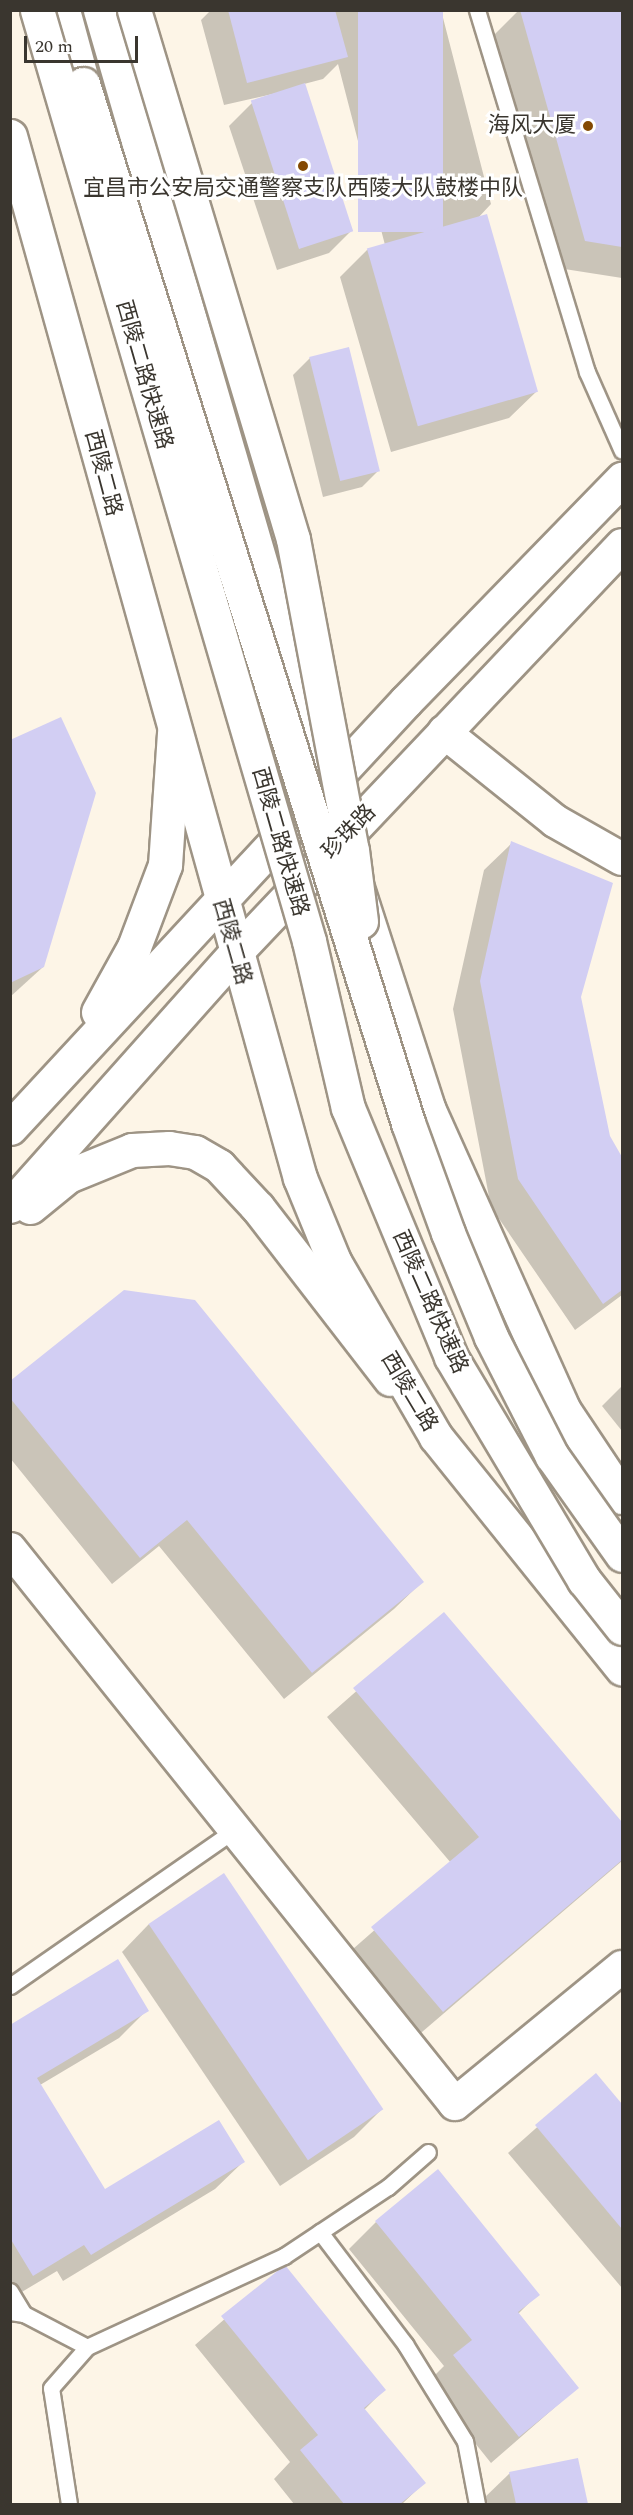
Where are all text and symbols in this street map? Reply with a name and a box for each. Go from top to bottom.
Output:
scale bar [27,24,141,62]
text: 20 m [35,33,73,60]
place label: 海风大厦 [488,113,576,139]
marker: 海风大厦 [581,119,595,133]
marker: 宜昌市公安局交通警察支队西陵大队鼓楼中队 [296,159,310,173]
place label: 宜昌市公安局交通警察支队西陵大队鼓楼中队 [83,176,523,202]
street label: 西陵二路快速路 [110,297,178,453]
street label: 西陵二路 [79,427,127,519]
street label: 西陵二路快速路 [246,764,314,920]
street label: 珍珠路 [317,799,381,865]
street label: 西陵二路 [207,896,257,988]
street label: 西陵二路快速路 [387,1226,473,1378]
street label: 西陵二路 [375,1347,443,1437]

